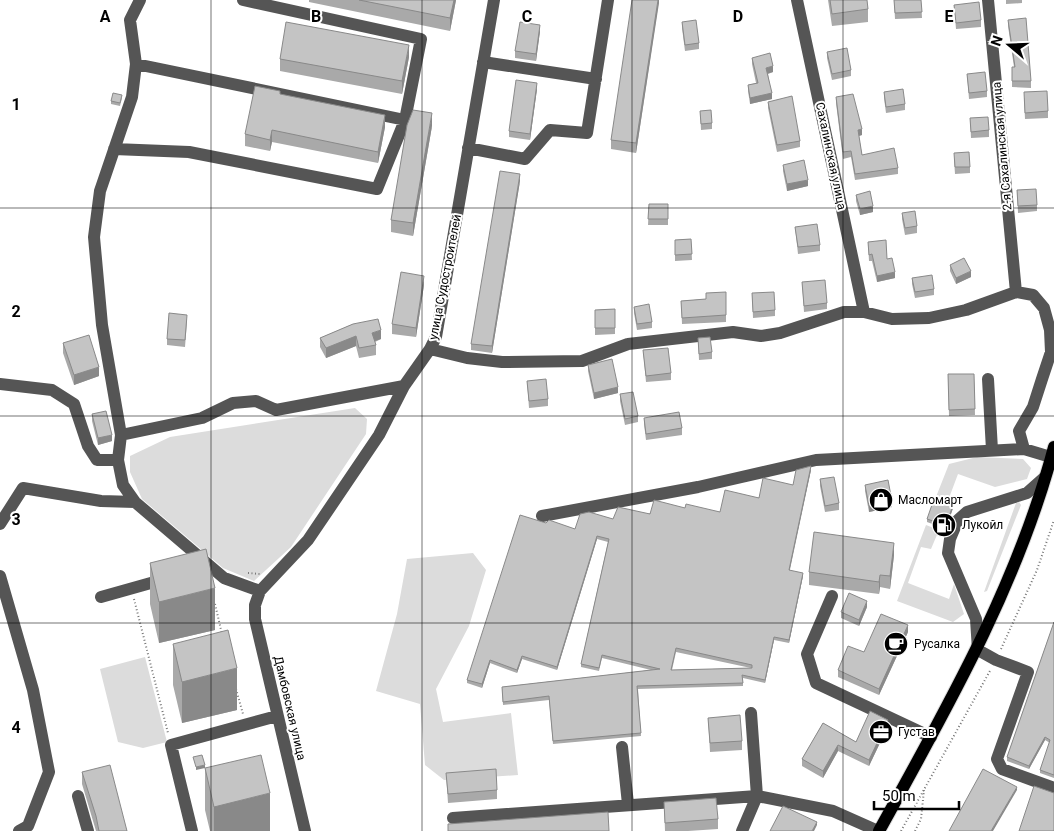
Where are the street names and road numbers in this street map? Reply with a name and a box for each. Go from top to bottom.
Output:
street label: 2-я Сахалинская улица [989,81,1015,211]
street label: Сахалинская улица [813,101,849,211]
street label: улица Судостроителей [426,213,464,341]
street label: Дамбовская улица [271,654,309,762]

